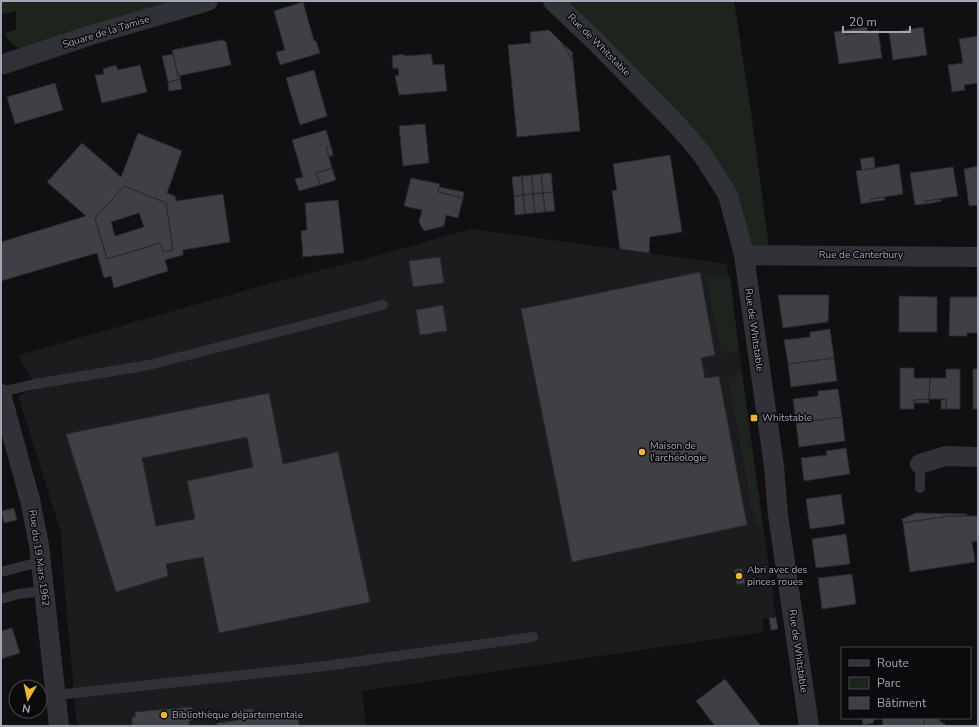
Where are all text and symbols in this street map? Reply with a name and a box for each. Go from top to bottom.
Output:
scale bar [843,8,910,34]
street label: Rue de Whitstable [564,10,634,80]
street label: Square de la Tamise [61,12,151,52]
text: 20 m [849,14,877,30]
street label: Rue de Canterbury [819,248,904,262]
street label: Rue de Whitstable [741,287,767,373]
place label: Whitstable [762,411,812,425]
marker: Whitstable [749,413,759,423]
place label: Maison de l'archéologie [650,439,707,465]
marker: Maison de l'archéologie [637,447,647,457]
street label: Rue du 19 Mars 1962 [25,509,53,607]
place label: Abri avec des pinces roues [747,563,808,589]
marker: Abri avec des pinces roues [734,571,744,581]
street label: Rue de Whitstable [785,608,811,694]
legend [841,647,971,719]
text: Route [877,655,909,671]
text: Parc [877,675,901,691]
north arrow [8,679,48,719]
text: Bâtiment [877,695,927,711]
text: N [21,700,32,716]
place label: Bibliothèque départementale [172,708,303,722]
marker: Bibliothèque départementale [159,710,169,720]

